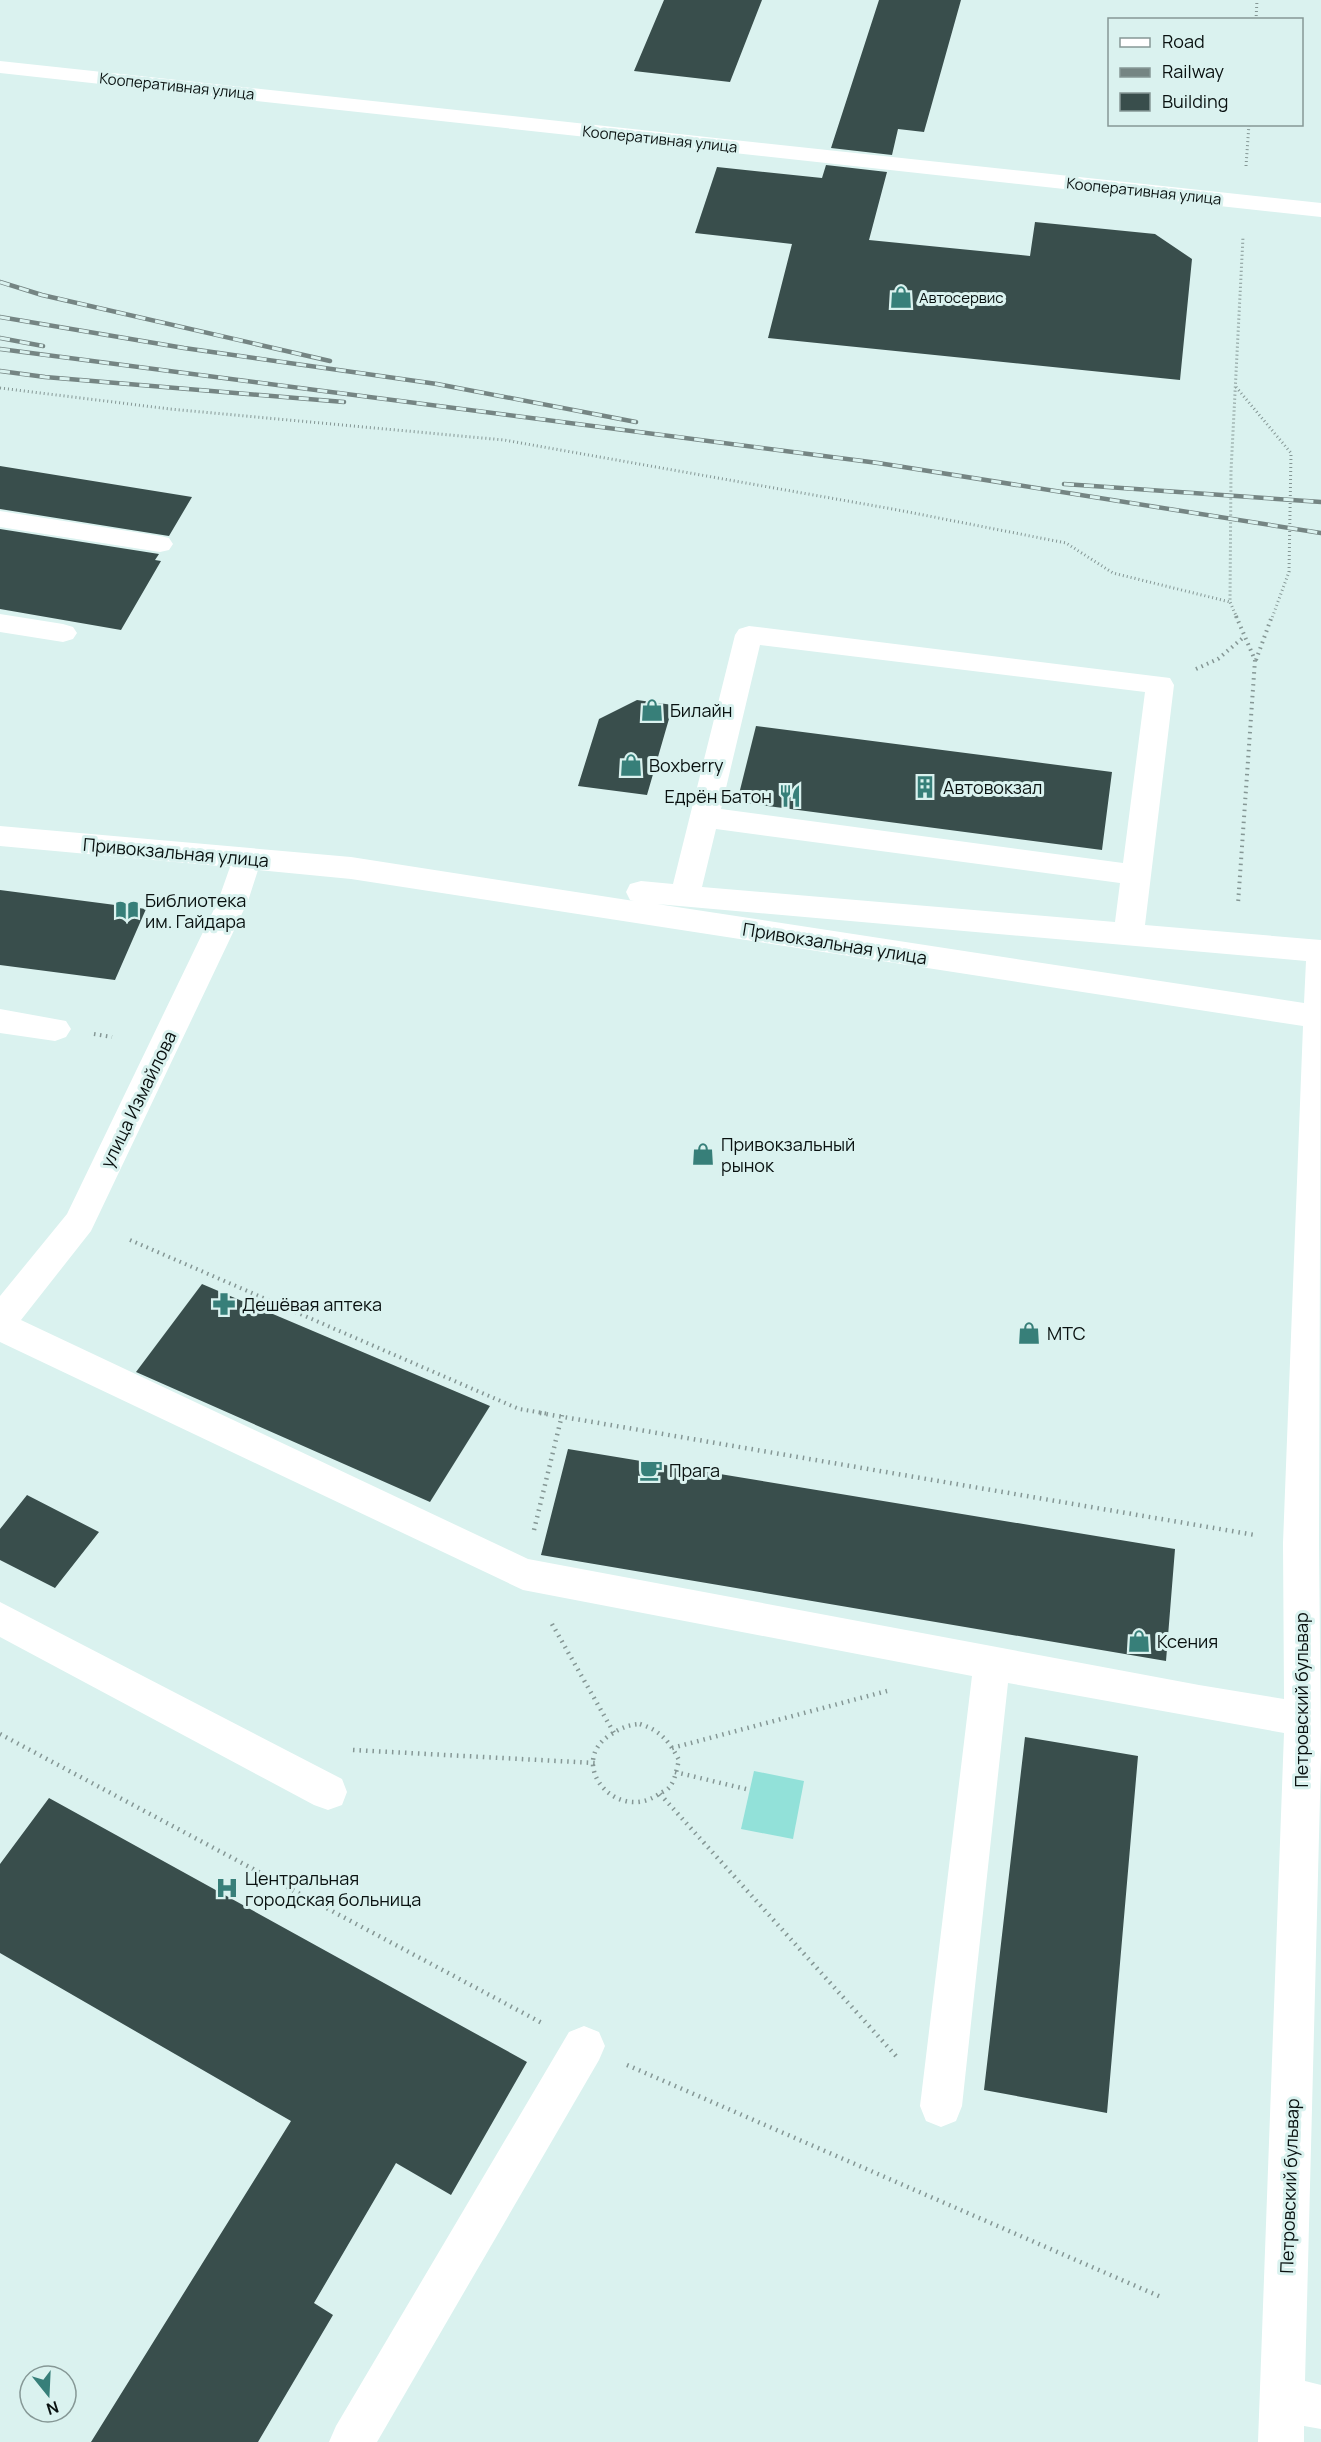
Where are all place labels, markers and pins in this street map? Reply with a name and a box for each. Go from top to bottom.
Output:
shop icon: Автосервис [888,284,914,310]
place label: Автосервис [919,287,1004,308]
shop icon: Билайн [639,697,665,723]
place label: Билайн [670,698,732,722]
shop icon: Boxberry [618,752,644,778]
place label: Boxberry [649,753,724,777]
building icon: Автовокзал [912,774,938,800]
place label: Автовокзал [943,775,1042,799]
restaurant icon: Едрён Батон [777,783,803,809]
place label: Едрён Батон [664,784,772,808]
place label: Библиотека им. Гайдара [145,888,246,933]
library icon: Библиотека им. Гайдара [114,897,140,923]
place label: Привокзальный рынок [721,1132,855,1177]
shop icon: Привокзальный рынок [690,1141,716,1167]
pharmacy icon: Дешёвая аптека [211,1291,237,1317]
place label: Дешёвая аптека [242,1292,382,1316]
shop icon: МТС [1016,1320,1042,1346]
place label: МТС [1047,1321,1086,1345]
cafe icon: Прага [638,1457,664,1483]
place label: Прага [669,1458,720,1482]
shop icon: Ксения [1126,1628,1152,1654]
place label: Ксения [1157,1629,1218,1653]
place label: Центральная городская больница [245,1866,421,1911]
hospital icon: Центральная городская больница [214,1875,240,1901]

